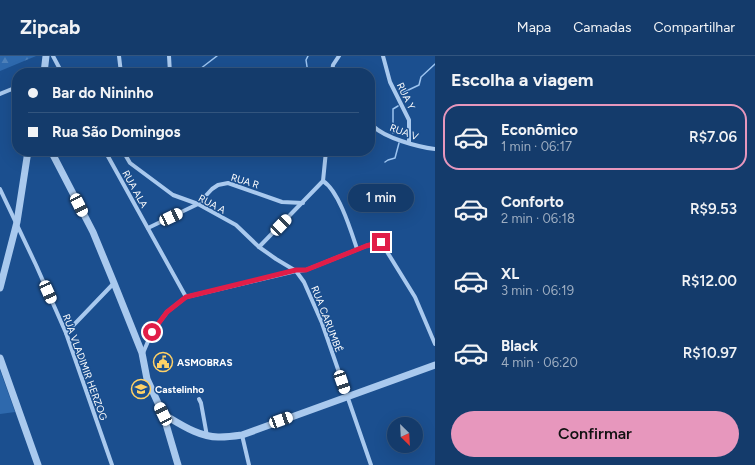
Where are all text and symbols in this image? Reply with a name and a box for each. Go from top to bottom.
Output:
text: Zipcab [20,16,80,39]
text: Mapa [517,19,551,36]
text: Camadas [573,19,631,36]
text: Compartilhar [653,19,735,36]
text: Escolha a viagem [451,69,594,91]
street label: RUA Y [394,80,418,112]
text: Bar do Nininho [52,84,153,102]
icon: car [453,119,489,155]
street label: RUA V [388,121,420,143]
text: Econômico [501,121,578,139]
text: Rua São Domingos [52,123,181,141]
text: R$7.06 [689,128,737,146]
text: 1 min · 06:17 [501,139,572,154]
street label: RUA ALA [119,168,151,210]
street label: RUA R [229,171,261,191]
callout: 1 min [348,184,414,212]
text: 1 min [366,190,396,205]
street label: RUA A [196,191,228,217]
icon: car [453,191,489,227]
car [68,192,90,218]
text: Conforto [501,193,564,211]
text: R$9.53 [690,200,737,218]
car [158,206,184,228]
text: 2 min · 06:18 [501,211,575,226]
car [268,212,294,238]
route end [372,233,390,251]
icon: car [453,263,489,299]
text: XL [501,265,519,283]
text: R$12.00 [681,272,737,290]
car [38,279,58,305]
text: 3 min · 06:19 [501,283,574,298]
street label: RUA CARUMBÉ [308,284,346,354]
street label: RUA VLADIMIR HERZOG [60,312,110,422]
route start [143,323,161,341]
icon: car [453,335,489,371]
text: Black [501,337,538,355]
text: R$10.97 [683,344,737,362]
public building icon: ASMOBRAS [152,351,174,373]
text: 4 min · 06:20 [501,355,578,370]
place label: ASMOBRAS [177,356,233,369]
car [332,369,352,395]
school or university icon: Castelinho [130,378,152,400]
place label: Castelinho [155,383,204,396]
car [152,401,174,427]
car [268,410,294,430]
button: Confirmar [451,411,739,457]
north arrow [387,417,423,453]
map controls [387,417,423,453]

